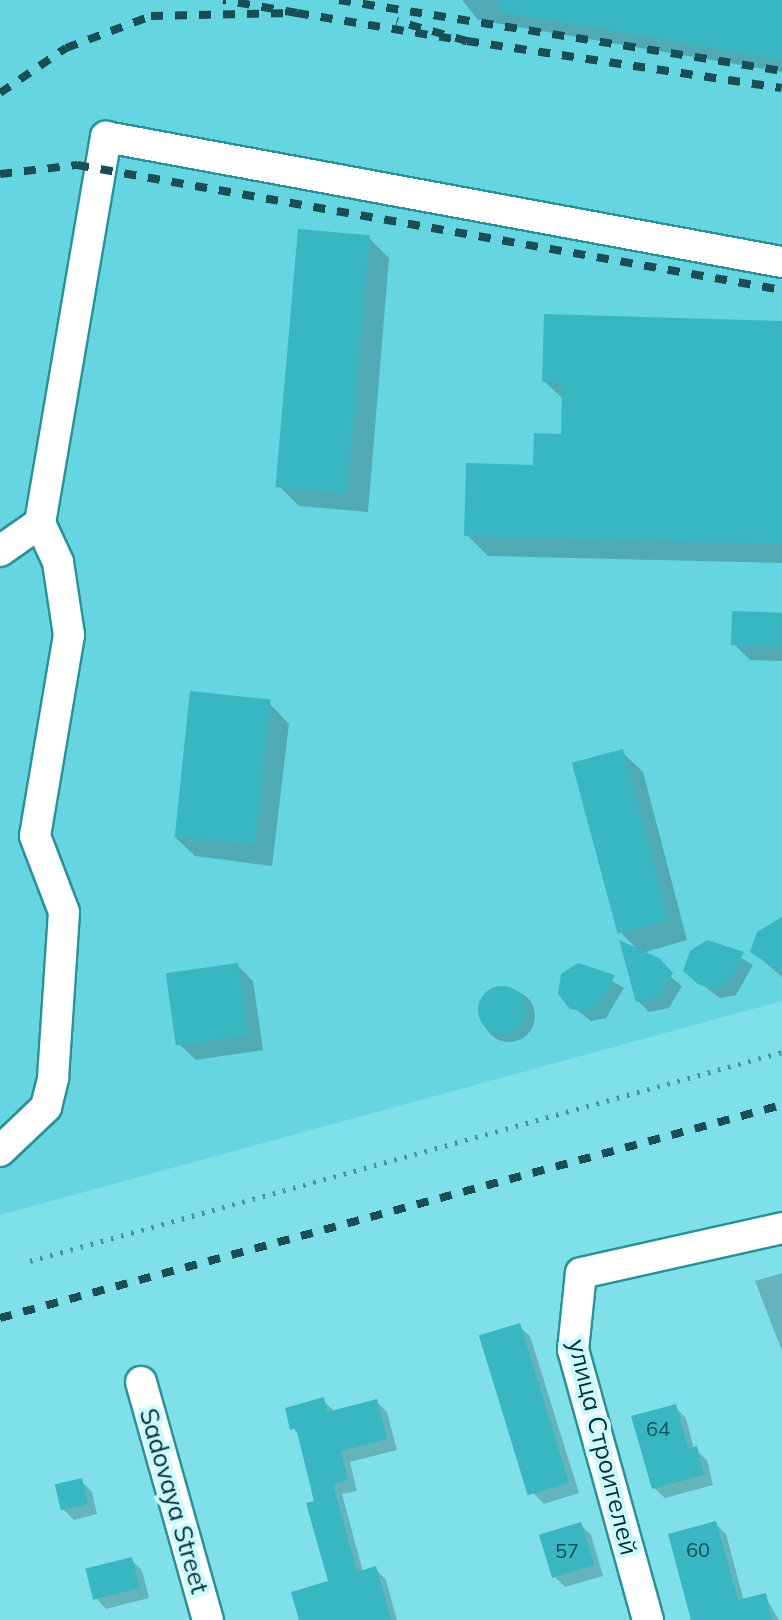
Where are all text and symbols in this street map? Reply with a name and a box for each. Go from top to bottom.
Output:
street label: улица Строителей [562,1336,644,1558]
street label: Sadovaya Street [133,1405,215,1597]
house number: 64 [646,1416,670,1440]
house number: 60 [686,1537,710,1561]
house number: 57 [555,1538,579,1562]

